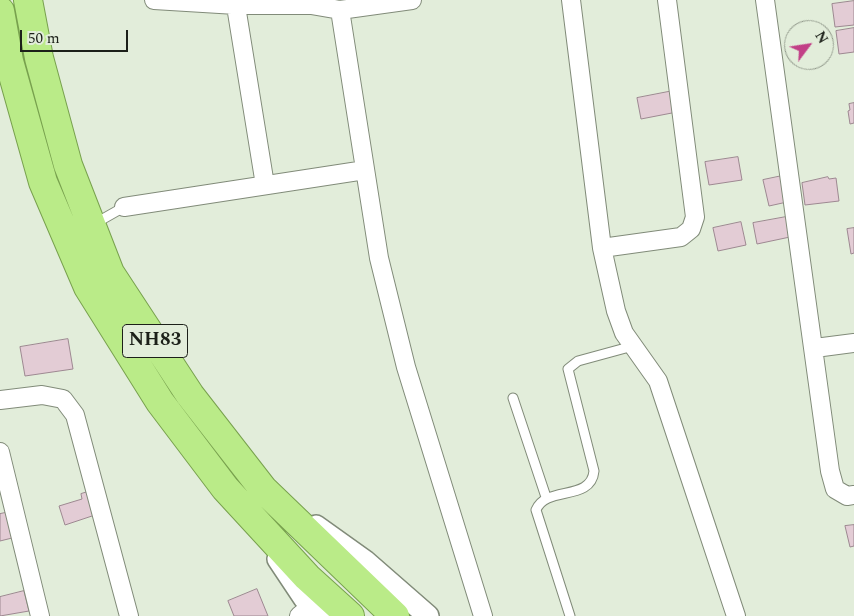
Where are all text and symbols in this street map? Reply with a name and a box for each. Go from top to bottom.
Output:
scale bar [22,20,130,52]
north arrow [784,20,834,70]
text: 50 m [28,27,60,50]
text: N [809,27,833,48]
road number: NH83 [122,324,188,358]

